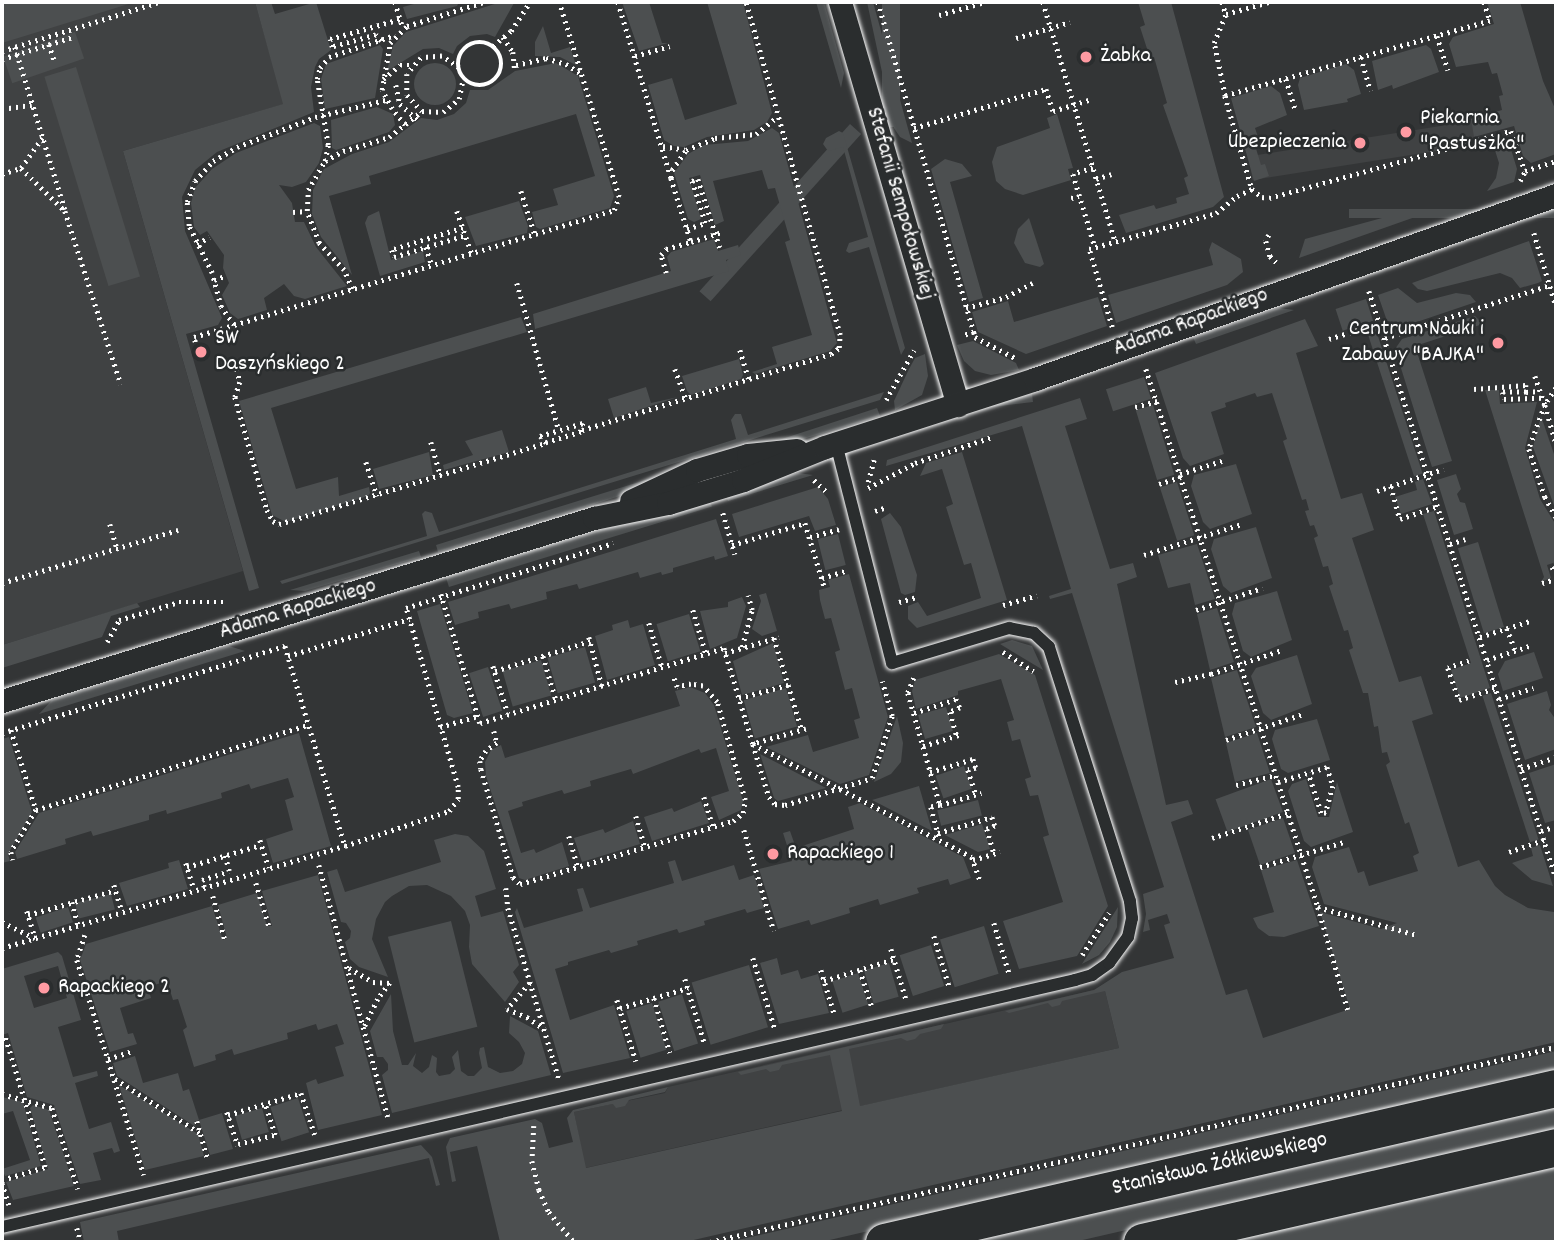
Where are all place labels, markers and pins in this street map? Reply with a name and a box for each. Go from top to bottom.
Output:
place label: Żabka [1100,43,1151,71]
marker: Żabka [1078,49,1094,65]
place label: Piekarnia "Pastuszka" [1420,105,1524,159]
marker: Piekarnia "Pastuszka" [1398,124,1414,140]
place label: Ubezpieczenia [1227,129,1346,157]
marker: Ubezpieczenia [1352,135,1368,151]
place label: Centrum Nauki i Zabawy "BAJKA" [1342,316,1484,370]
place label: SW Daszyńskiego 2 [215,325,345,379]
marker: Centrum Nauki i Zabawy "BAJKA" [1490,335,1506,351]
marker: SW Daszyńskiego 2 [193,344,209,360]
place label: Rapackiego 1 [787,840,894,868]
marker: Rapackiego 1 [765,846,781,862]
place label: Rapackiego 2 [58,974,170,1002]
marker: Rapackiego 2 [36,980,52,996]

